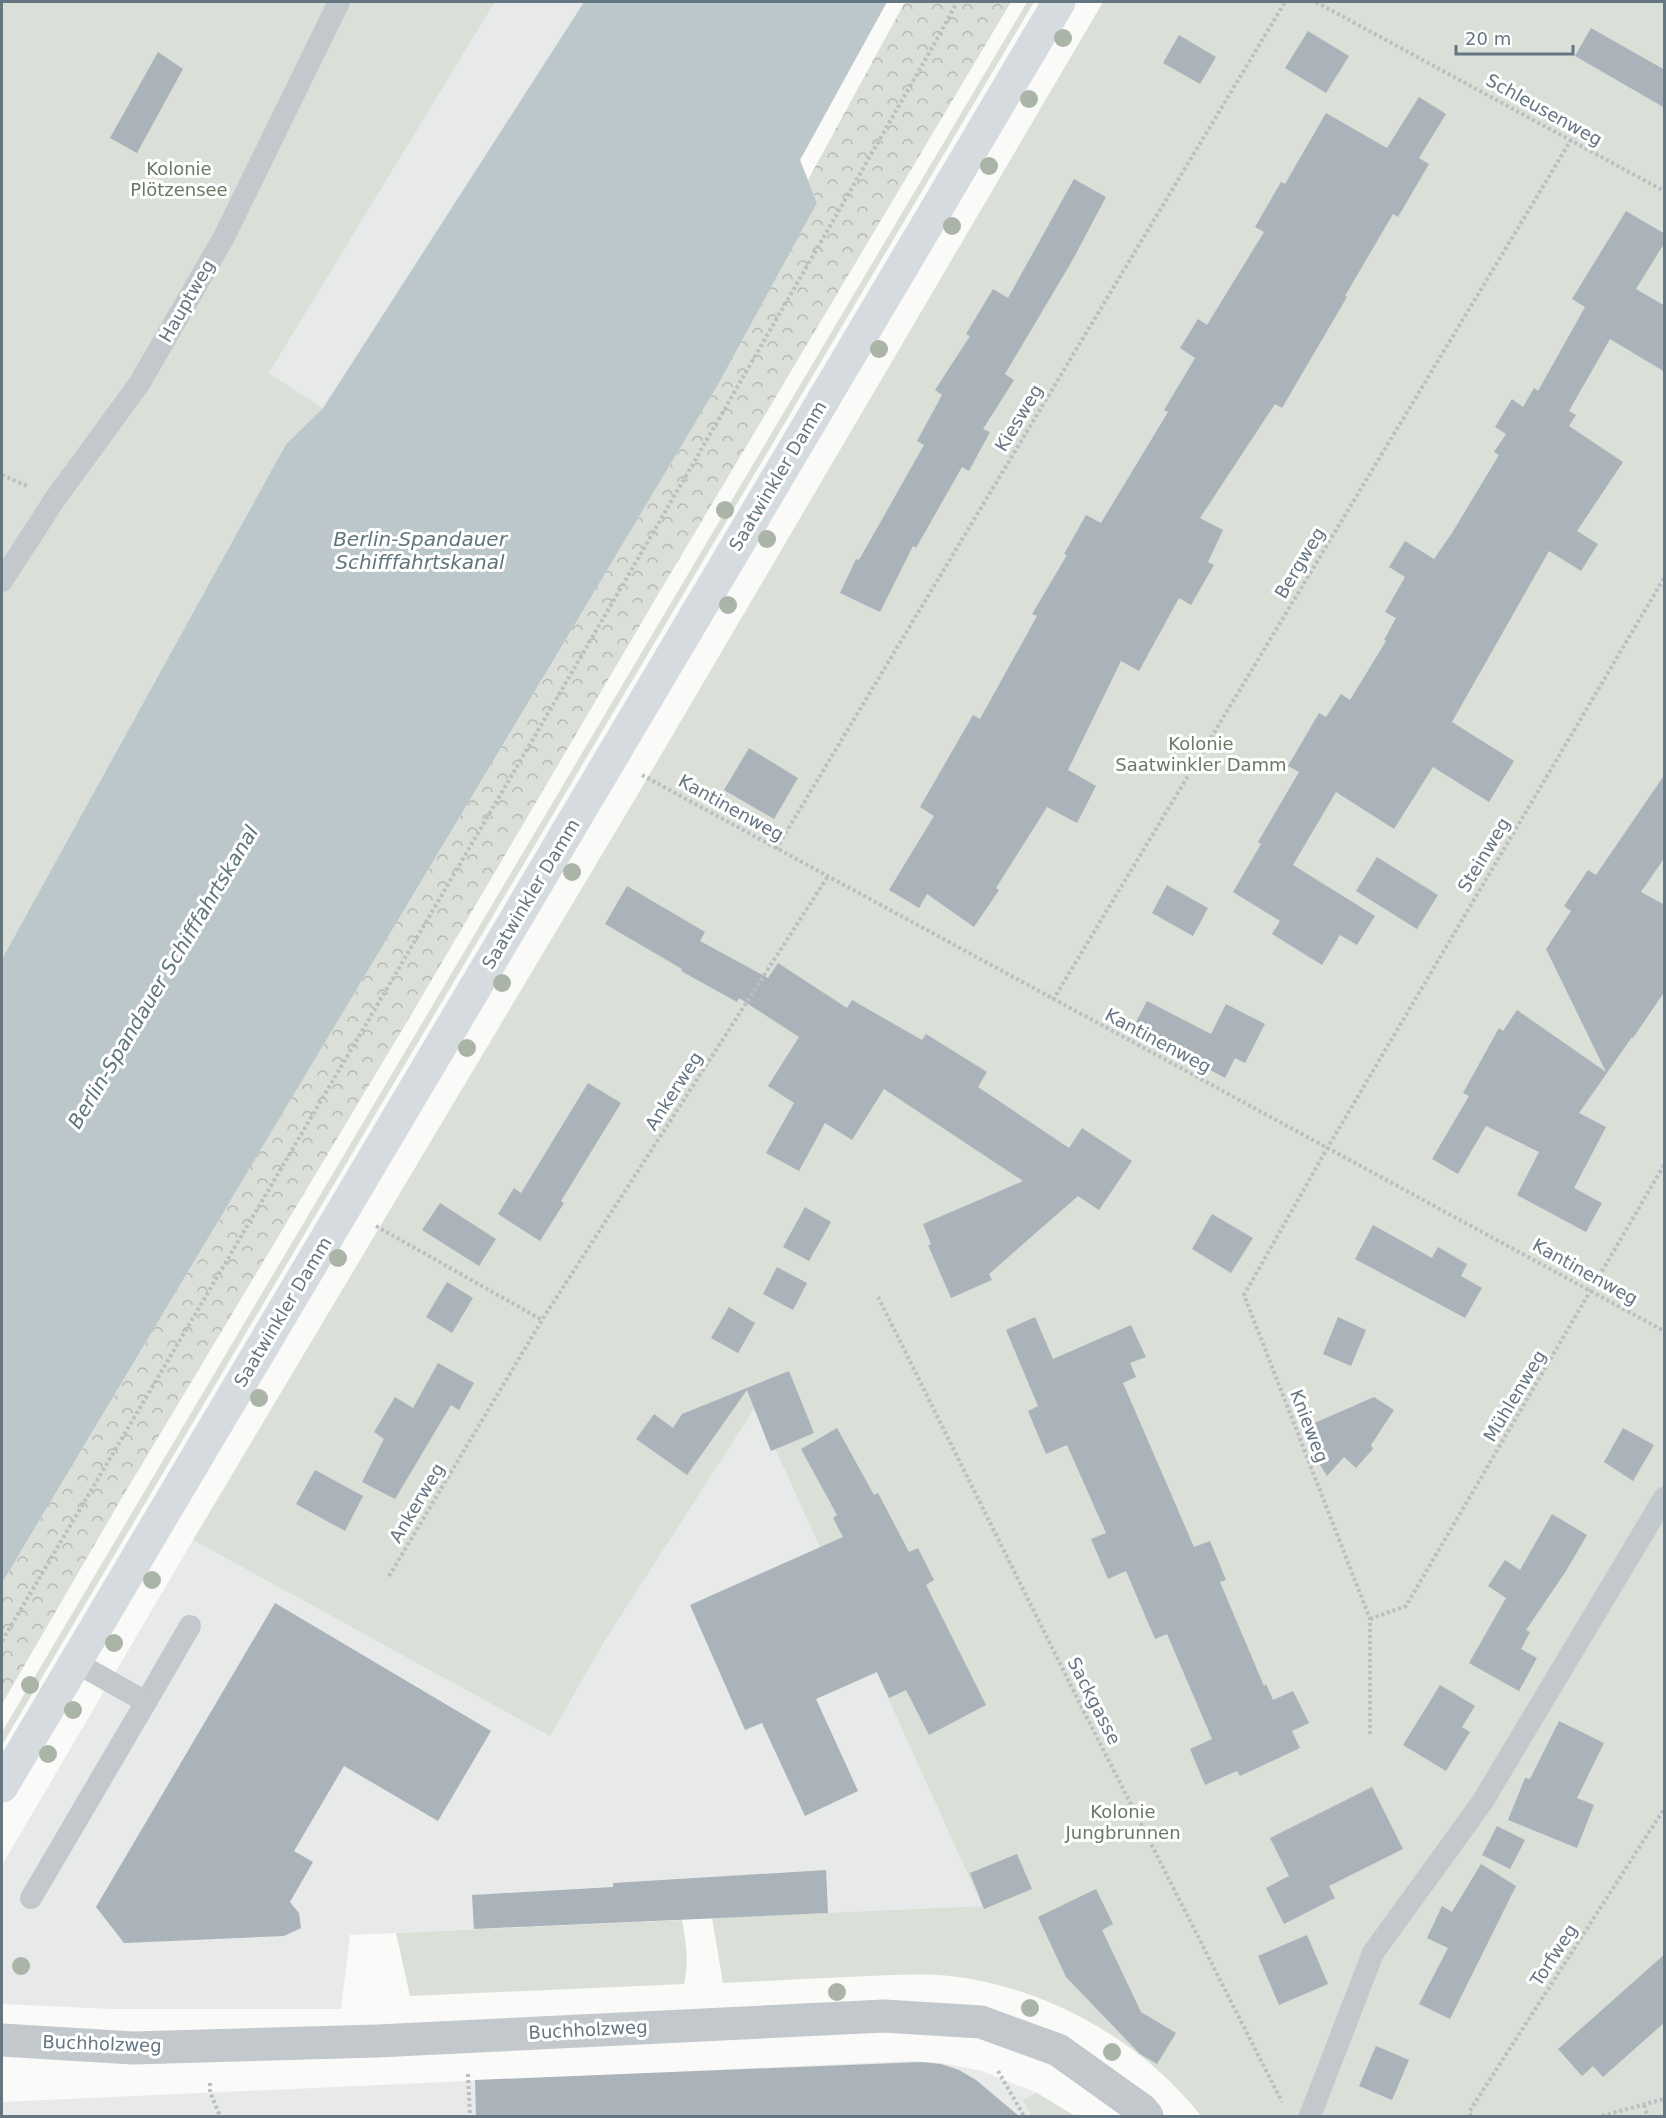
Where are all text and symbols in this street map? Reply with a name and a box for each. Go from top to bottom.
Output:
scale bar [1456,18,1573,56]
text: 20 m [1465,28,1511,49]
street label: Schleusenweg [1483,69,1606,150]
park label: Kolonie Plötzensee [130,158,228,200]
street label: Hauptweg [155,256,219,346]
street label: Kiesweg [990,380,1047,455]
street label: Saatwinkler Damm [724,397,831,555]
street label: Bergweg [1270,523,1329,602]
water label: Berlin-Spandauer Schifffahrtskanal [333,527,509,574]
park label: Kolonie Saatwinkler Damm [1115,733,1287,775]
street label: Kantinenweg [675,770,788,845]
street label: Steinweg [1453,814,1514,896]
street label: Saatwinkler Damm [477,815,584,973]
water label: Berlin-Spandauer Schifffahrtskanal [63,821,263,1133]
street label: Kantinenweg [1102,1004,1215,1077]
street label: Ankerweg [640,1048,707,1134]
street label: Saatwinkler Damm [229,1233,336,1391]
street label: Kantinenweg [1529,1234,1642,1309]
street label: Mühlenweg [1479,1346,1550,1445]
street label: Knieweg [1286,1386,1333,1465]
street label: Ankerweg [385,1459,449,1546]
street label: Sackgasse [1064,1654,1125,1748]
park label: Kolonie Jungbrunnen [1064,1801,1181,1843]
street label: Torfweg [1525,1920,1581,1990]
street label: Buchholzweg [528,2016,648,2043]
street label: Buchholzweg [42,2031,162,2056]

